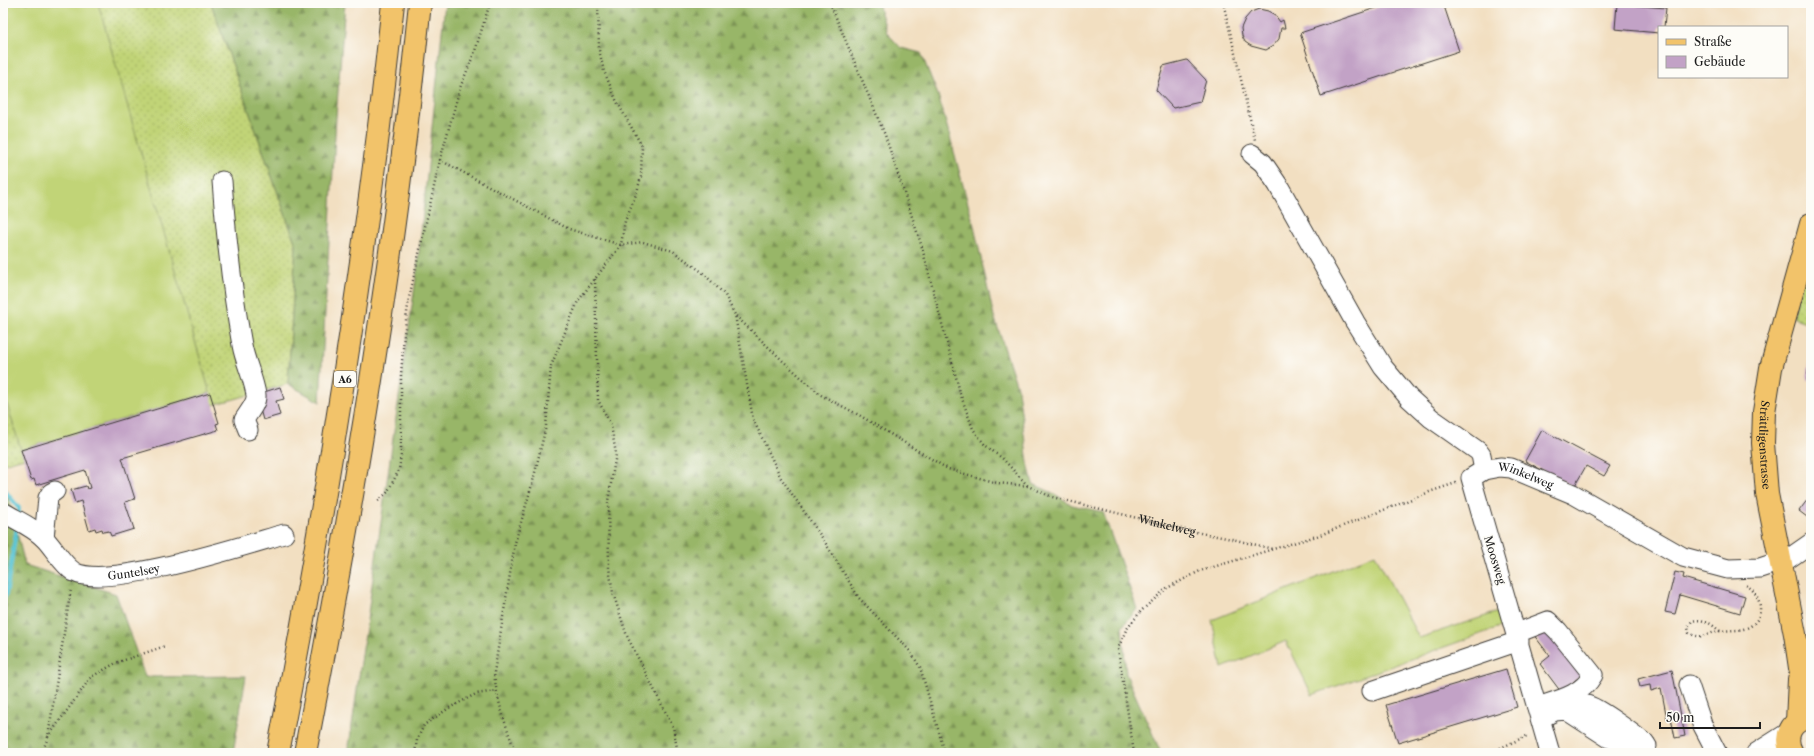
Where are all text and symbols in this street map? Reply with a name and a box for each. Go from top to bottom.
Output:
legend [1658,26,1788,78]
text: Straße [1694,34,1732,49]
text: Gebäude [1694,54,1746,69]
road number: A6 [334,371,356,387]
street label: Strättligenstrasse [1756,400,1774,490]
street label: Winkelweg [1497,460,1556,492]
street label: Winkelweg [1136,511,1197,539]
street label: Moosweg [1481,534,1509,586]
street label: Guntelsey [107,561,162,583]
scale bar [1660,704,1760,730]
text: 50 m [1666,710,1695,725]

